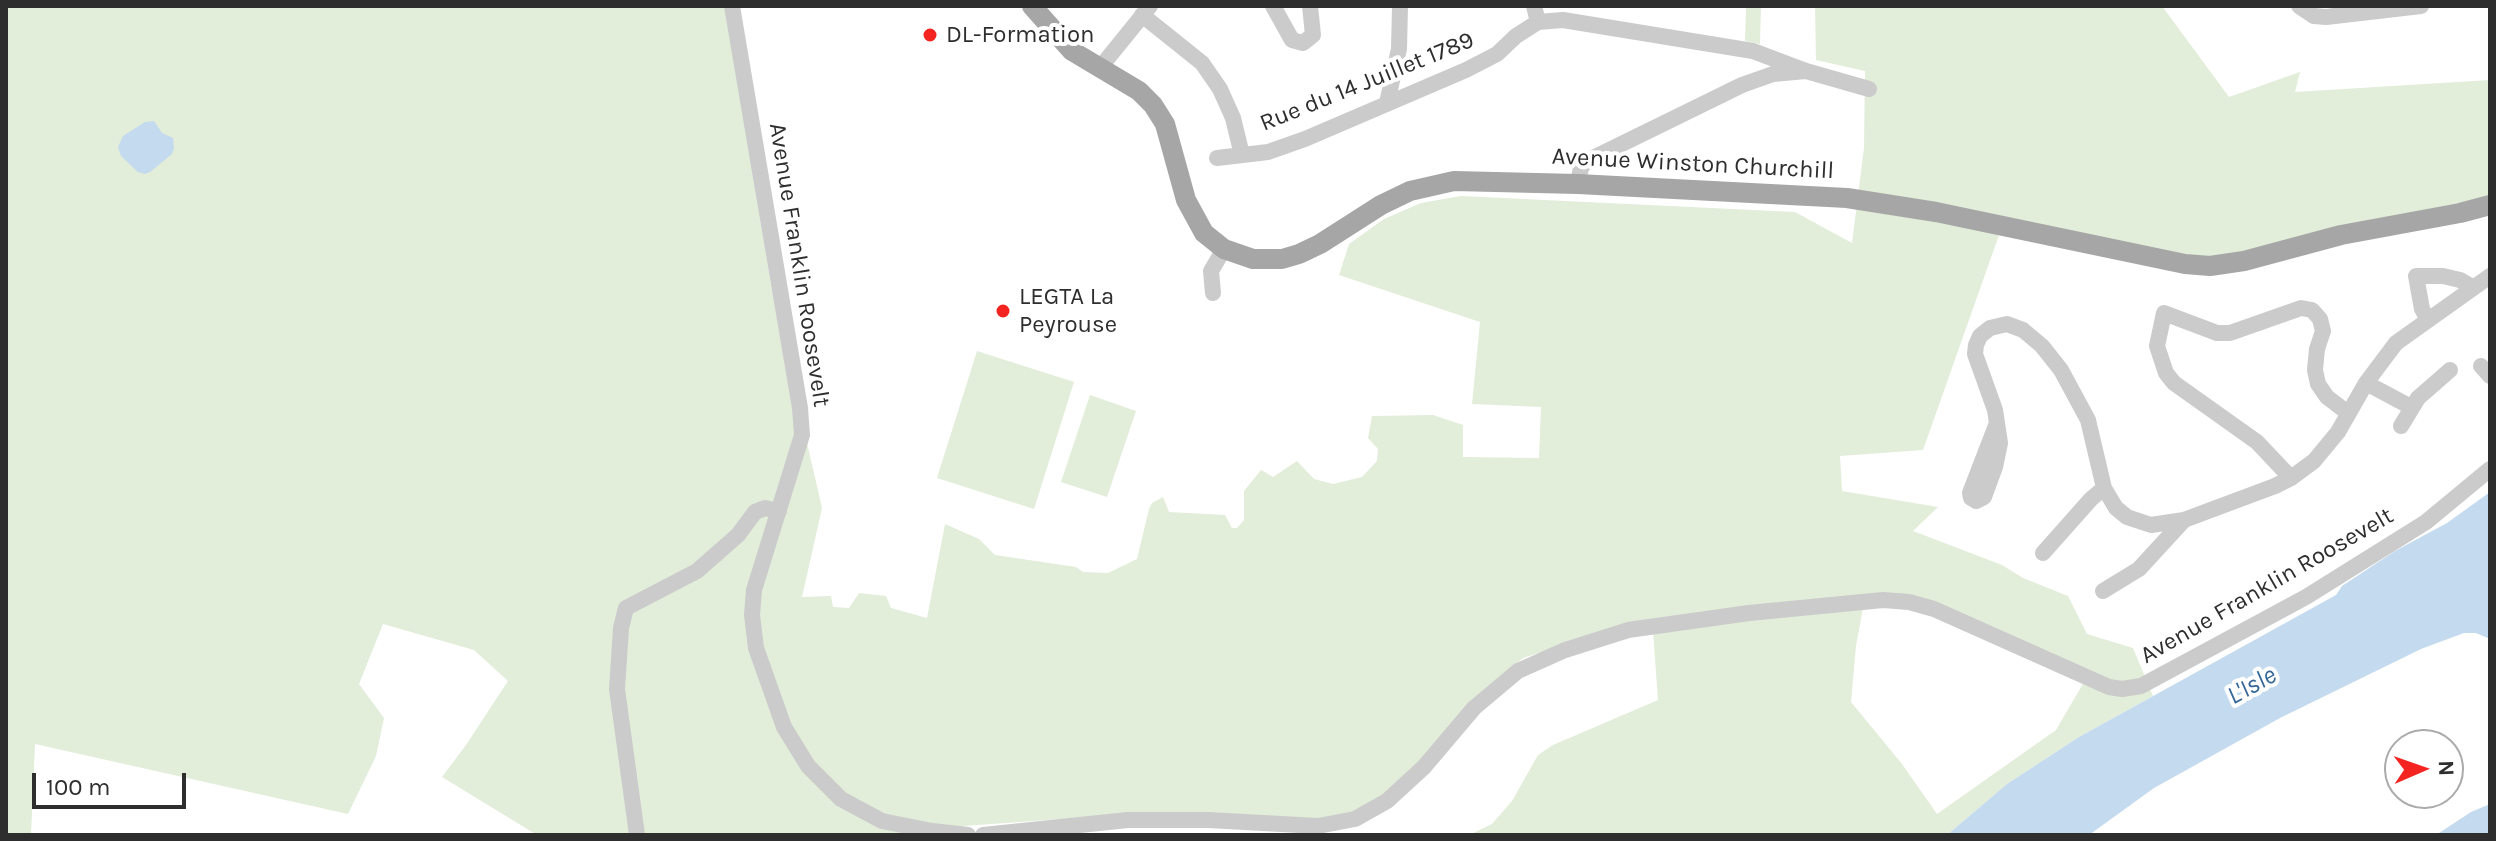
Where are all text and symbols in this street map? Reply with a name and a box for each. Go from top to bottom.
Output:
place label: DL-Formation [946,21,1095,49]
marker: DL-Formation [921,26,939,44]
street label: Rue du 14 Juillet 1789 [1256,26,1478,138]
street label: Avenue Franklin Roosevelt [762,121,836,409]
street label: Avenue Winston Churchill [1551,142,1835,186]
place label: LEGTA La Peyrouse [1019,283,1117,339]
marker: LEGTA La Peyrouse [994,302,1012,320]
street label: Avenue Franklin Roosevelt [2135,502,2399,670]
water label: L'Isle [2222,660,2282,712]
north arrow [2384,729,2464,809]
scale bar [36,757,190,807]
text: N [2433,760,2459,777]
text: 100 m [46,773,111,801]

